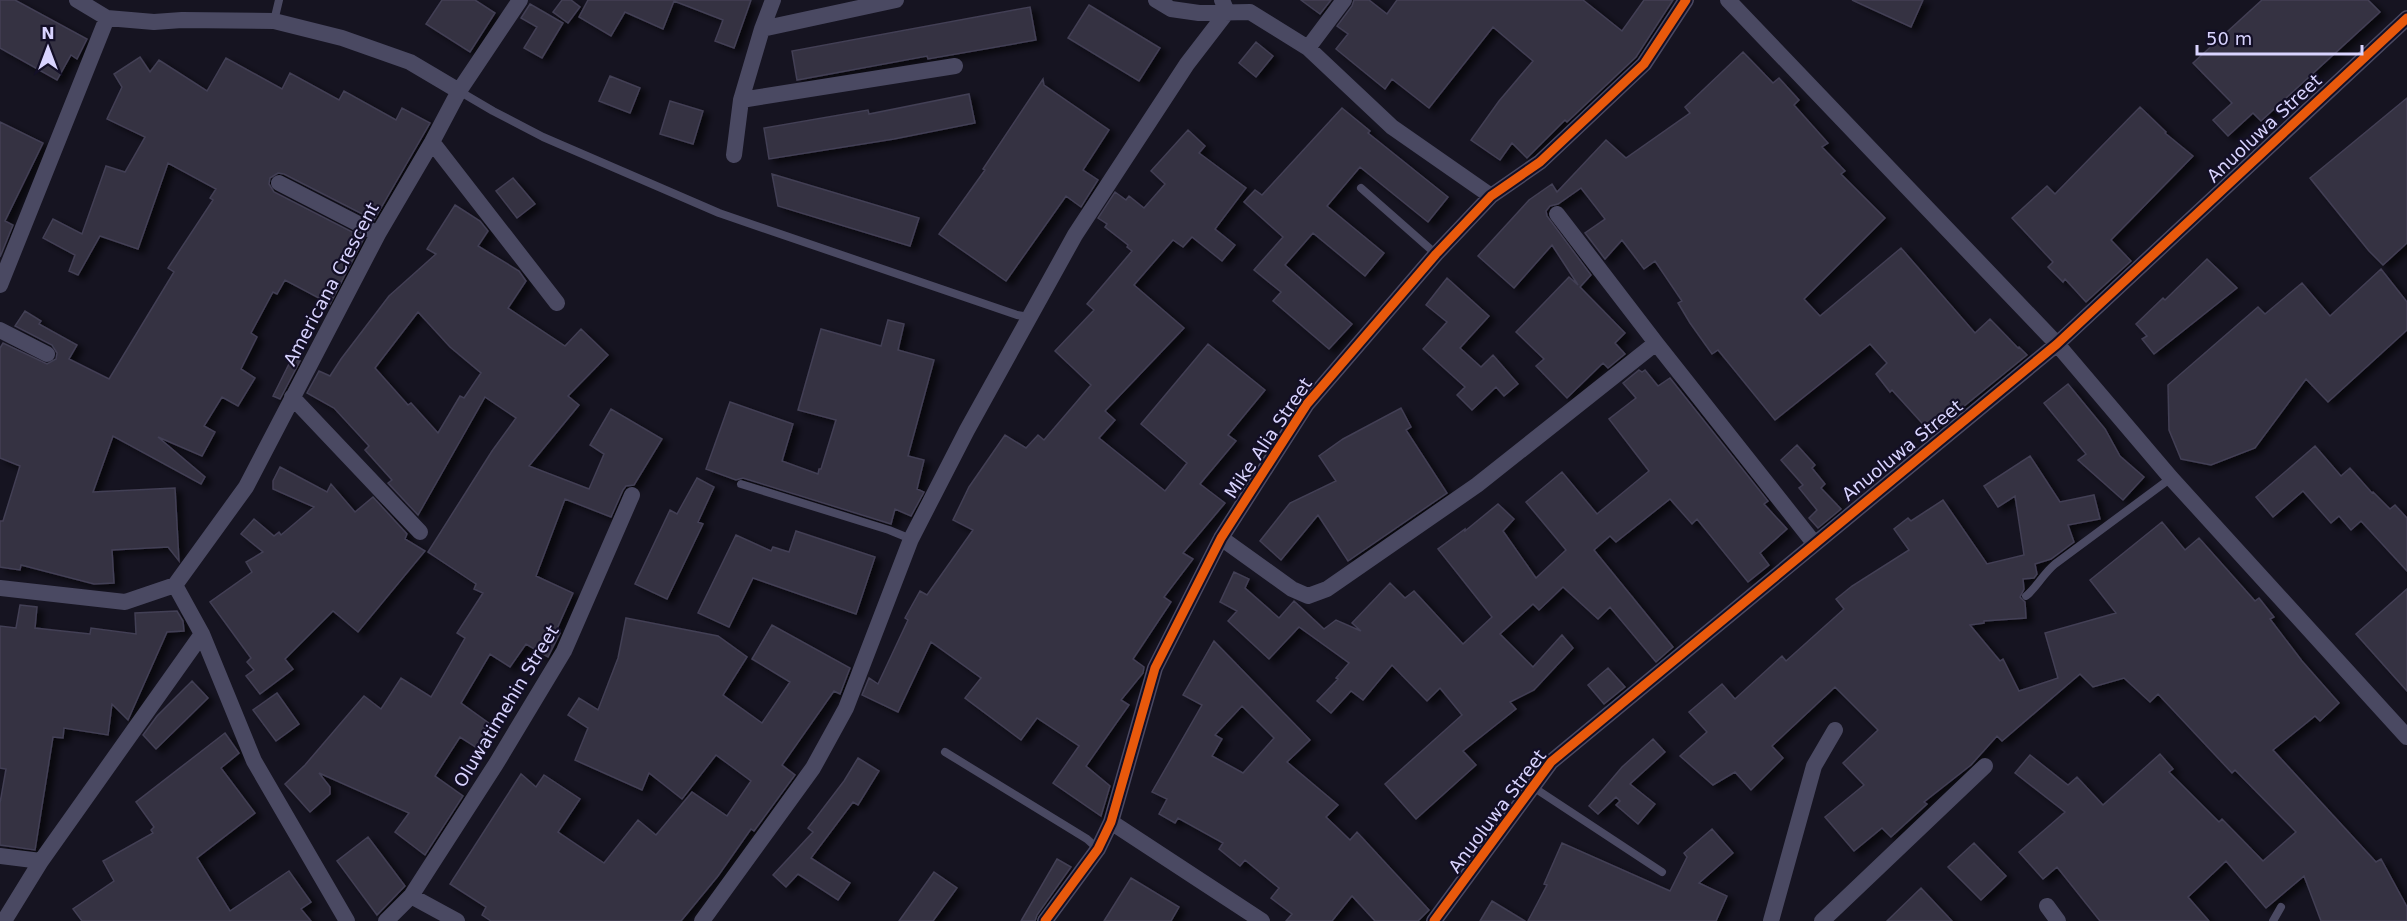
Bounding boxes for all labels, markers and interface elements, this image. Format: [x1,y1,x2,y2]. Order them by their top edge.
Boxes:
north arrow [18,18,78,78]
scale bar [2197,18,2362,56]
text: N [41,24,55,43]
text: 50 m [2206,28,2252,49]
street label: Anuoluwa Street [2202,70,2326,186]
street label: Americana Crescent [279,199,383,369]
street label: Mike Alia Street [1220,374,1316,502]
street label: Anuoluwa Street [1838,395,1966,505]
street label: Oluwatimehin Street [449,621,563,791]
street label: Anuoluwa Street [1444,745,1550,877]

